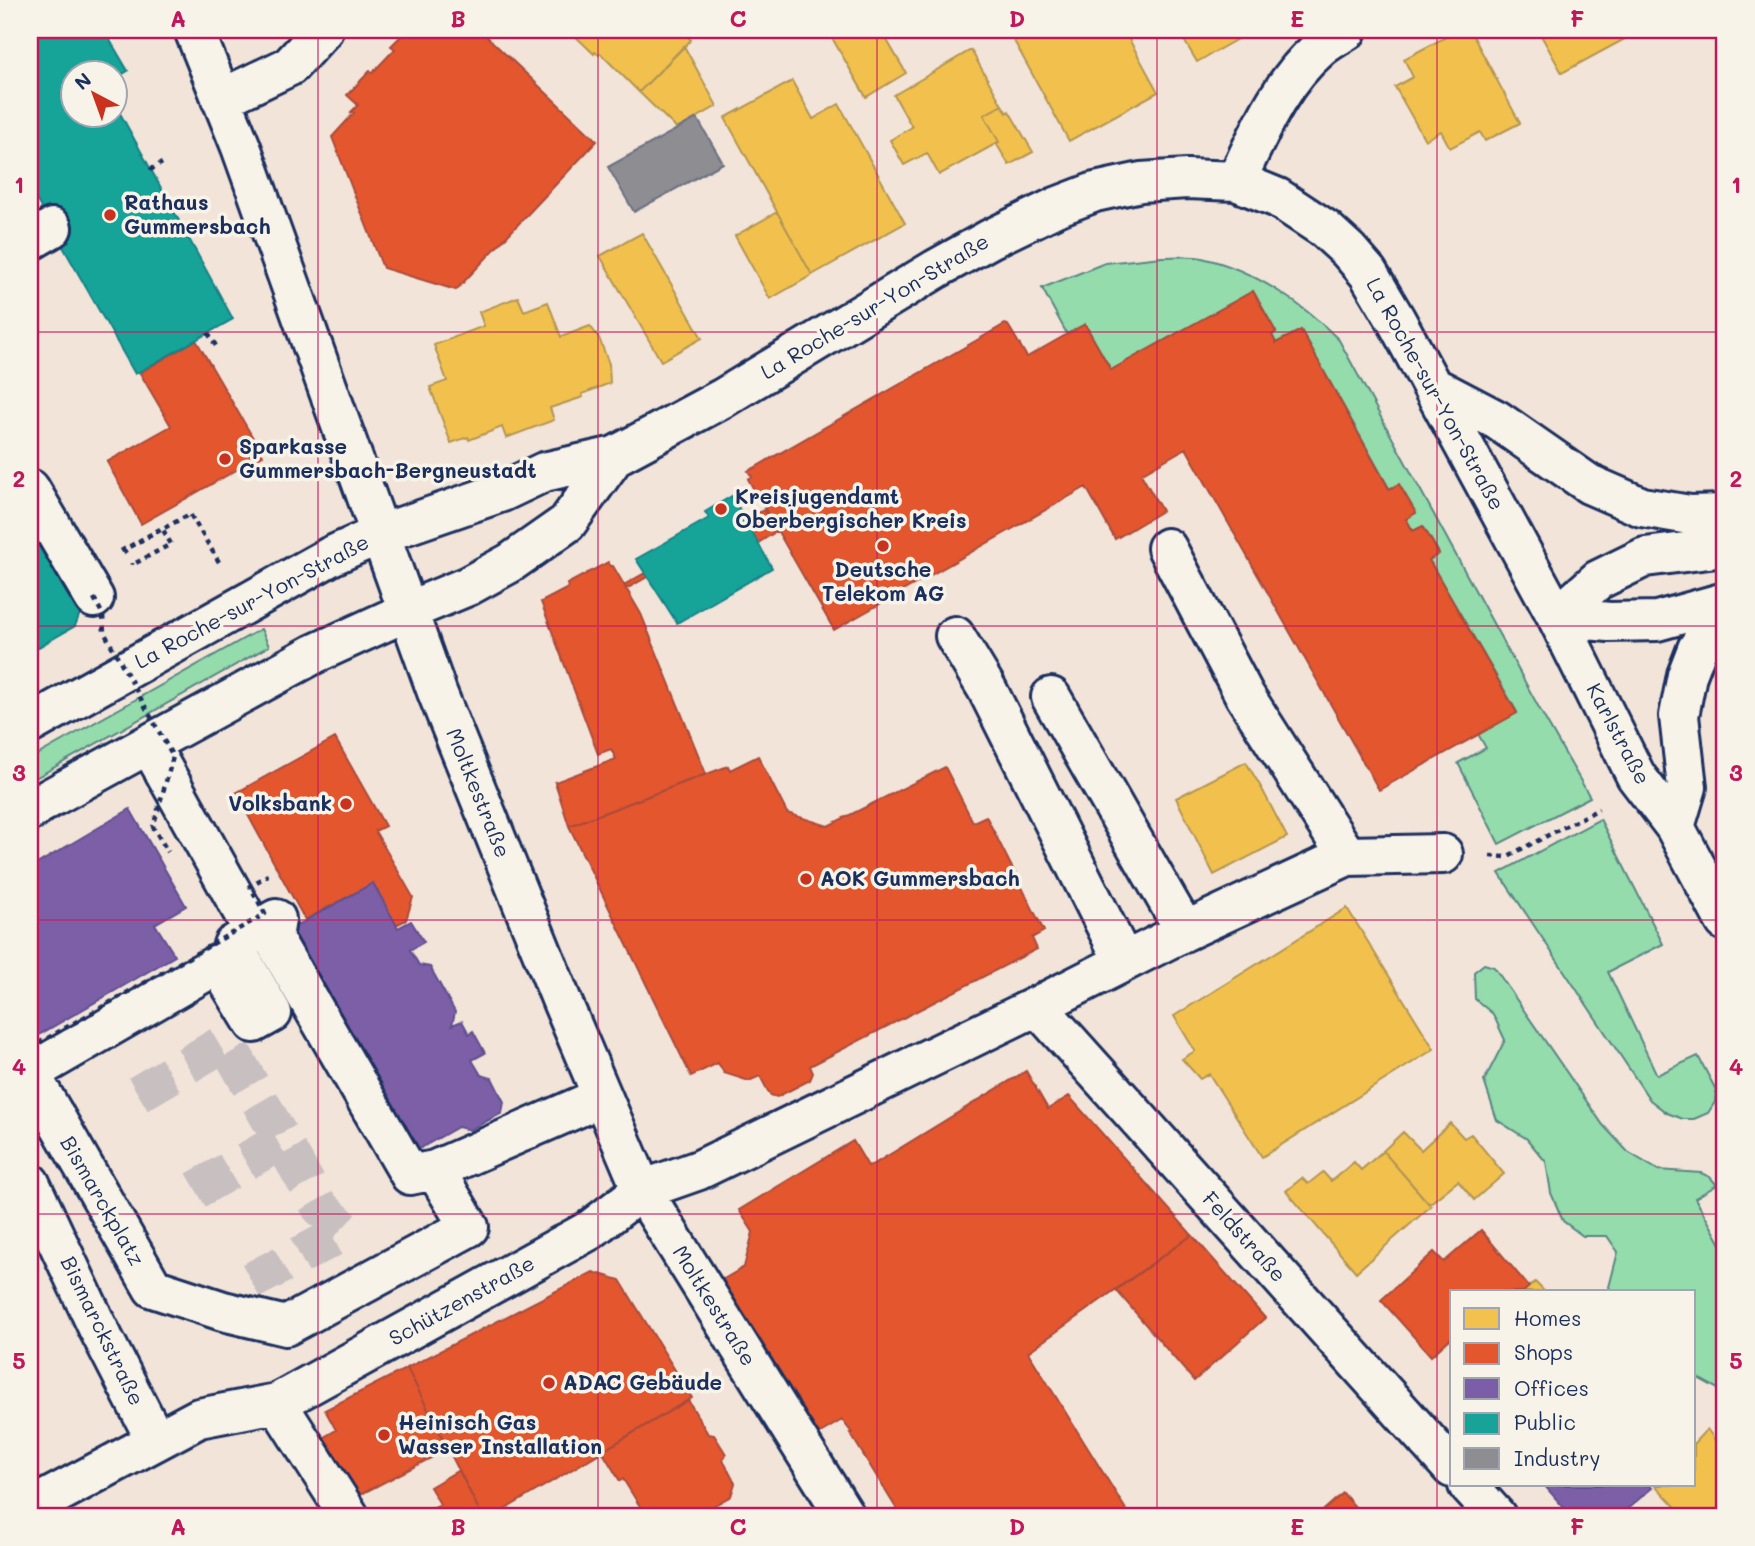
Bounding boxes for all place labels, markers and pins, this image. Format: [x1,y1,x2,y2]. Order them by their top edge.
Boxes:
place label: Rathaus Gummersbach [124,188,271,239]
marker: Rathaus Gummersbach [102,207,118,223]
place label: Sparkasse Gummersbach-Bergneustadt [239,432,537,483]
marker: Sparkasse Gummersbach-Bergneustadt [217,451,233,467]
place label: Kreisjugendamt Oberbergischer Kreis [735,482,967,533]
marker: Kreisjugendamt Oberbergischer Kreis [713,501,729,517]
marker: Deutsche Telekom AG [875,538,891,554]
place label: Deutsche Telekom AG [822,555,944,606]
place label: Volksbank [228,789,332,816]
marker: Volksbank [338,796,354,812]
place label: AOK Gummersbach [820,864,1020,891]
marker: AOK Gummersbach [798,871,814,887]
place label: ADAC Gebäude [563,1368,722,1395]
marker: ADAC Gebäude [541,1375,557,1391]
place label: Heinisch Gas Wasser Installation [398,1408,602,1459]
marker: Heinisch Gas Wasser Installation [376,1427,392,1443]

